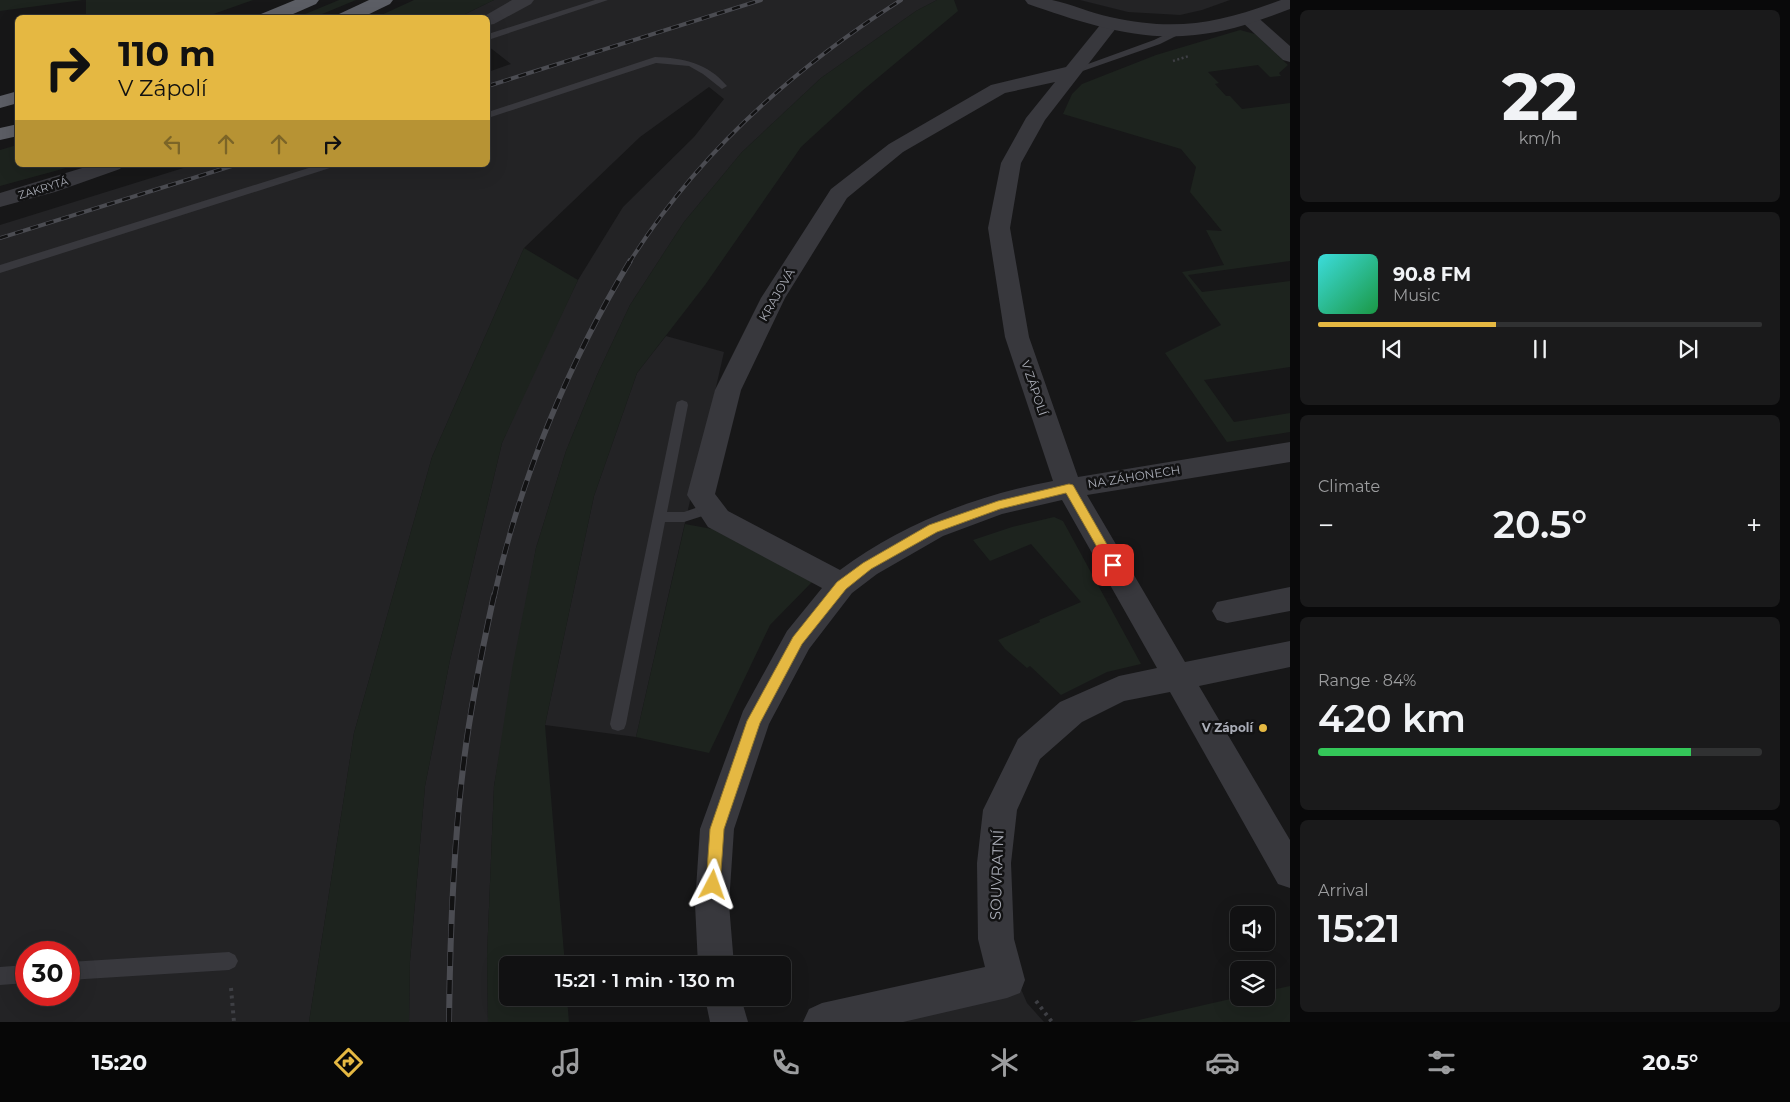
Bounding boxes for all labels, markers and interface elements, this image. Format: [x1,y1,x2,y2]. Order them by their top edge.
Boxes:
text: 110 m [118,32,216,75]
icon: right [35,35,100,100]
text: 22 [1502,57,1578,136]
text: V Zápolí [118,75,207,102]
text: km/h [1519,129,1561,148]
icon: left [159,130,187,158]
icon: ahead [212,130,240,158]
icon: ahead [265,130,293,158]
icon: right [318,130,346,158]
street label: ZAKRYTÁ [16,174,70,202]
text: 90.8 FM [1393,263,1471,286]
street label: KRAJOVÁ [755,265,798,324]
text: Music [1393,286,1440,305]
icon: previous [1378,335,1406,363]
icon: pause [1526,335,1554,363]
icon: next [1674,335,1702,363]
street label: V ZÁPOLÍ [1018,358,1051,418]
street label: NA ZÁHONECH [1086,462,1181,491]
text: Climate [1318,477,1380,496]
text: 20.5° [1493,501,1587,548]
text: − [1318,508,1334,542]
text: + [1746,508,1762,542]
pin [1092,544,1134,586]
icon: arrive [1099,551,1127,579]
text: Range · 84% [1318,671,1416,690]
text: 420 km [1318,695,1466,742]
place label: V Zápolí [1201,720,1254,735]
marker: V Zápolí [1257,722,1269,734]
street label: SOUVRATNÍ [985,829,1008,920]
position arrow [686,858,738,910]
text: Arrival [1318,881,1368,900]
text: 15:21 [1318,905,1401,952]
map controls [1230,906,1275,1006]
button: sound [1230,906,1275,951]
speed limit sign: 30 [15,941,80,1006]
button: layers [1230,961,1275,1006]
text: 15:21 · 1 min · 130 m [555,969,735,992]
icon: directions [331,1045,366,1080]
icon: music [549,1045,584,1080]
icon: phone [768,1045,803,1080]
icon: climate [987,1045,1022,1080]
icon: car [1205,1045,1240,1080]
icon: filters [1424,1045,1459,1080]
text: 15:20 [92,1049,147,1076]
text: 20.5° [1643,1049,1698,1076]

